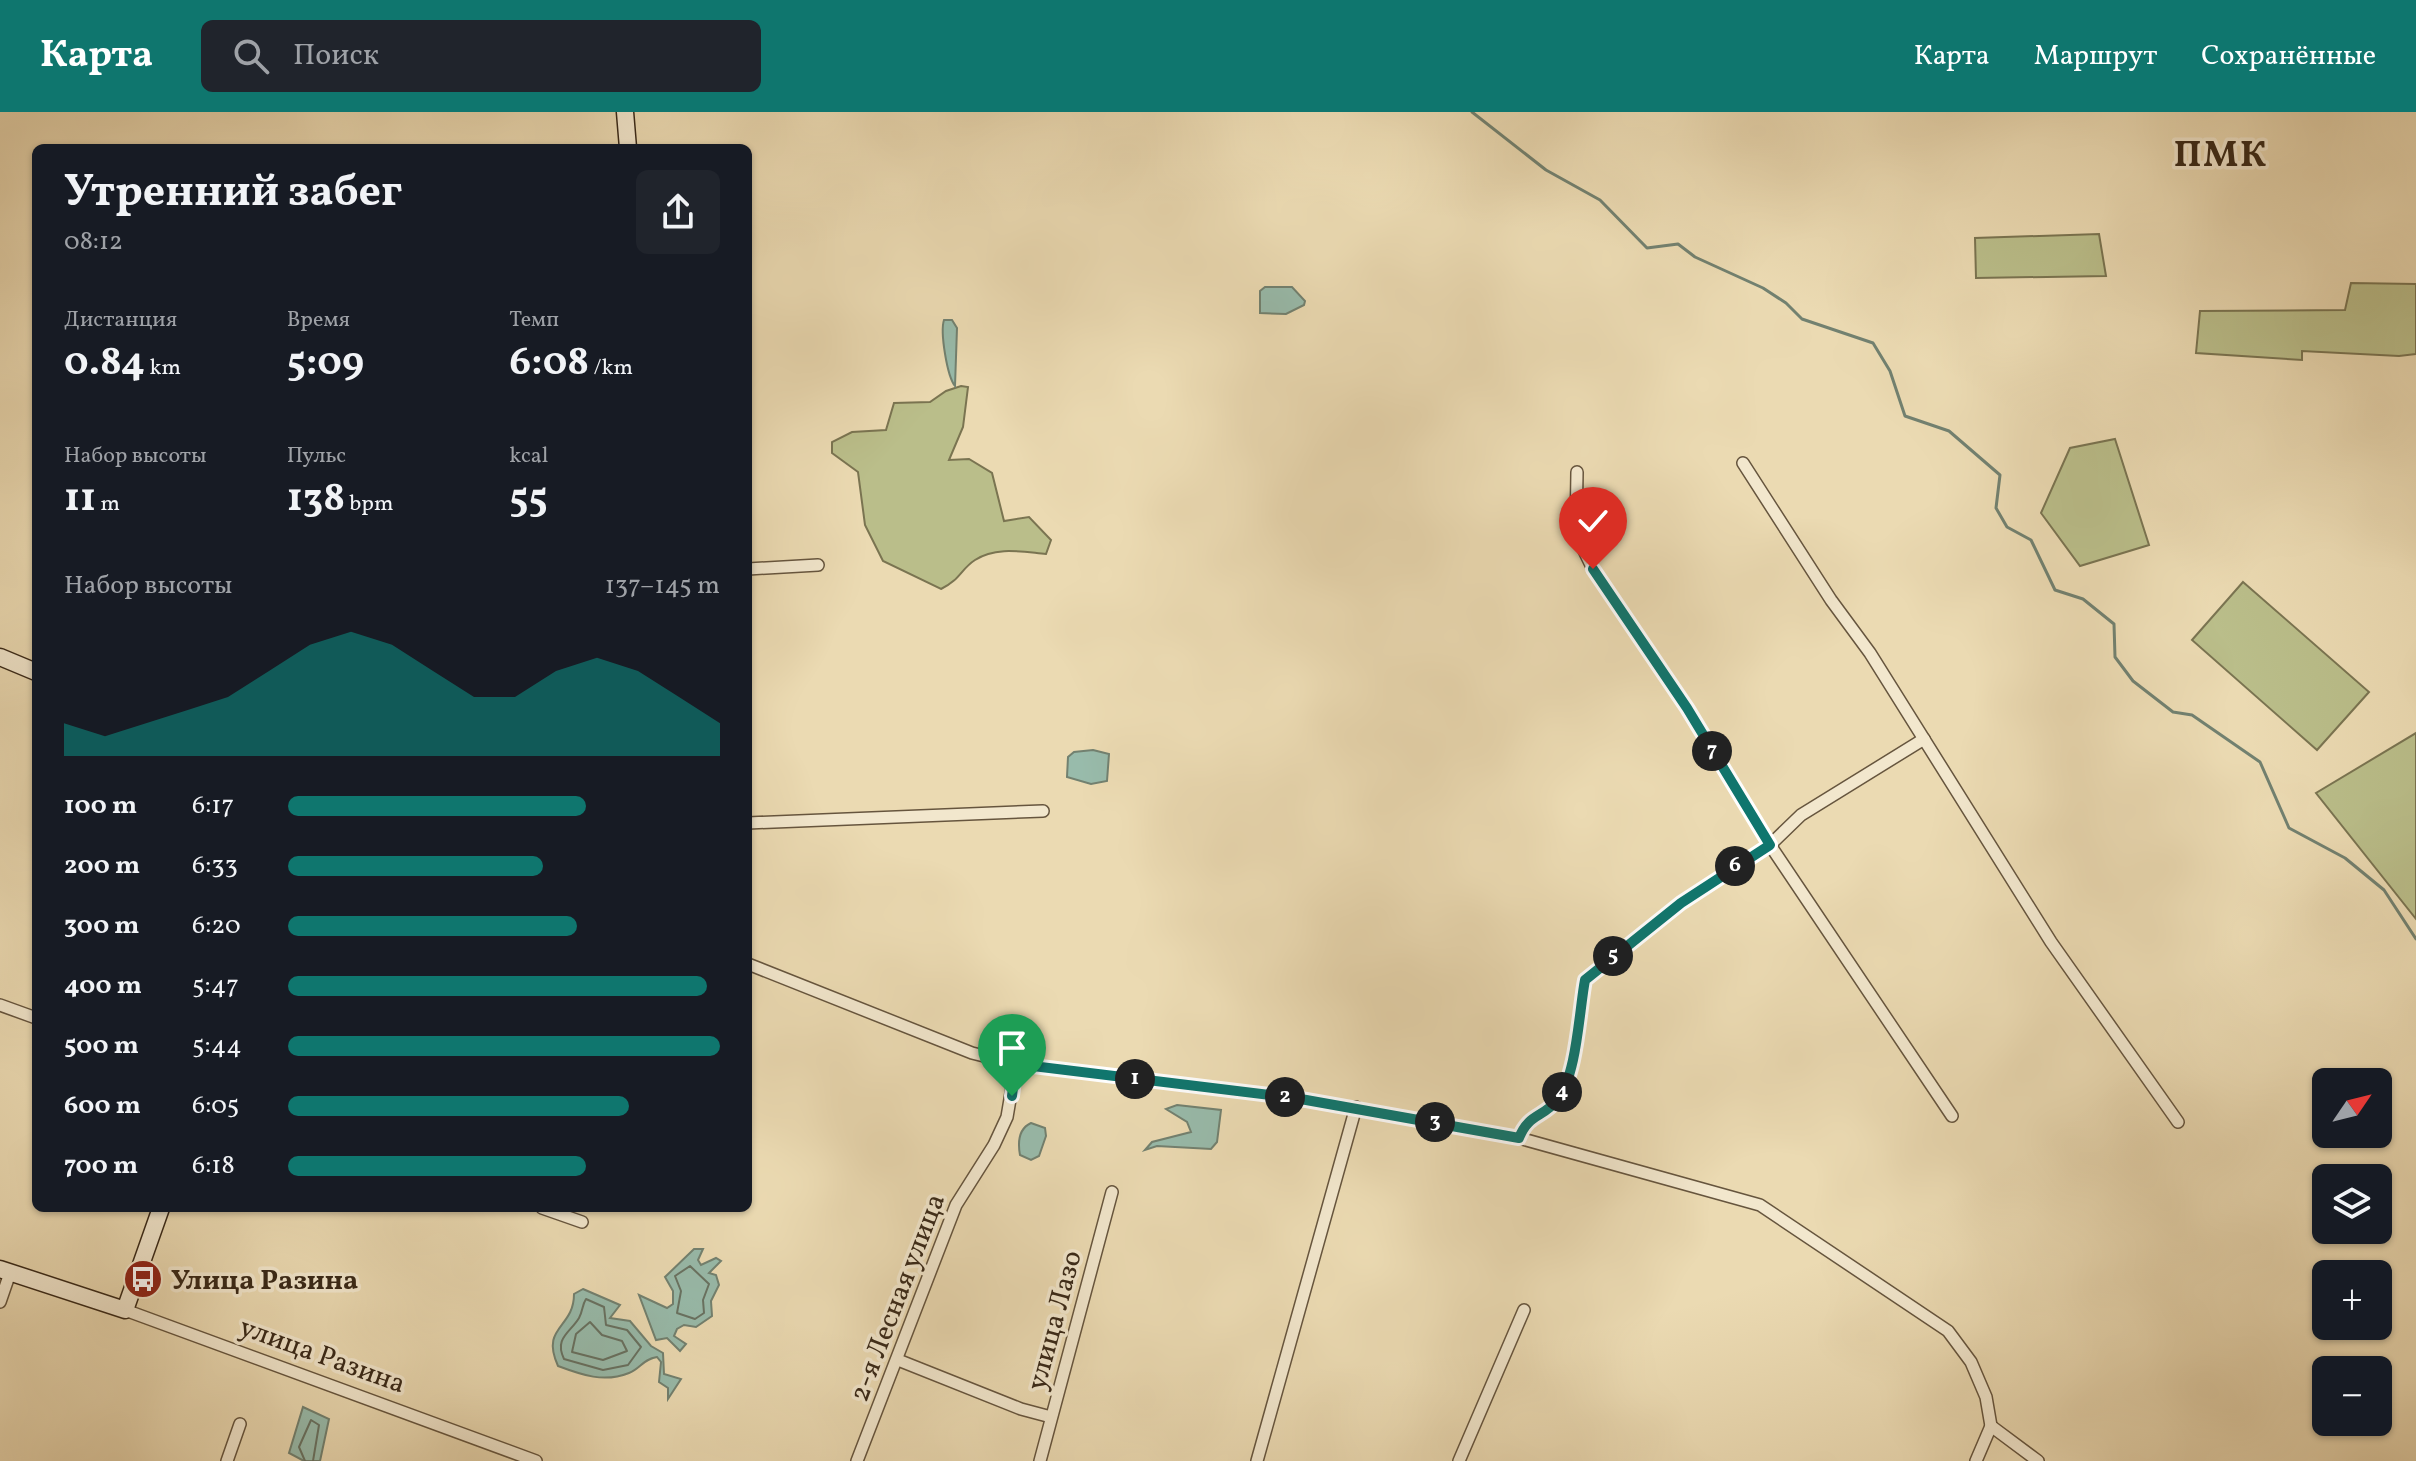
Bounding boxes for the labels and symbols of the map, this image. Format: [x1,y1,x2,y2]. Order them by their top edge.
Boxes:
district label: ПМК [2174,132,2268,182]
pin [1559,487,1627,569]
pin: 7 [1692,731,1732,771]
pin: 6 [1715,846,1755,886]
pin: 5 [1593,936,1633,976]
pin [978,1014,1046,1096]
pin: 1 [1115,1059,1155,1099]
north arrow [2312,1068,2392,1148]
pin: 4 [1542,1072,1582,1112]
pin: 2 [1265,1077,1305,1117]
pin: 3 [1415,1102,1455,1142]
street label: 2-я Лесная улица [841,1188,956,1408]
street label: улица Лазо [1018,1246,1093,1395]
bus stop icon: Улица Разина [122,1258,164,1300]
place label: Улица Разина [171,1262,358,1301]
street label: улица Разина [234,1308,411,1404]

